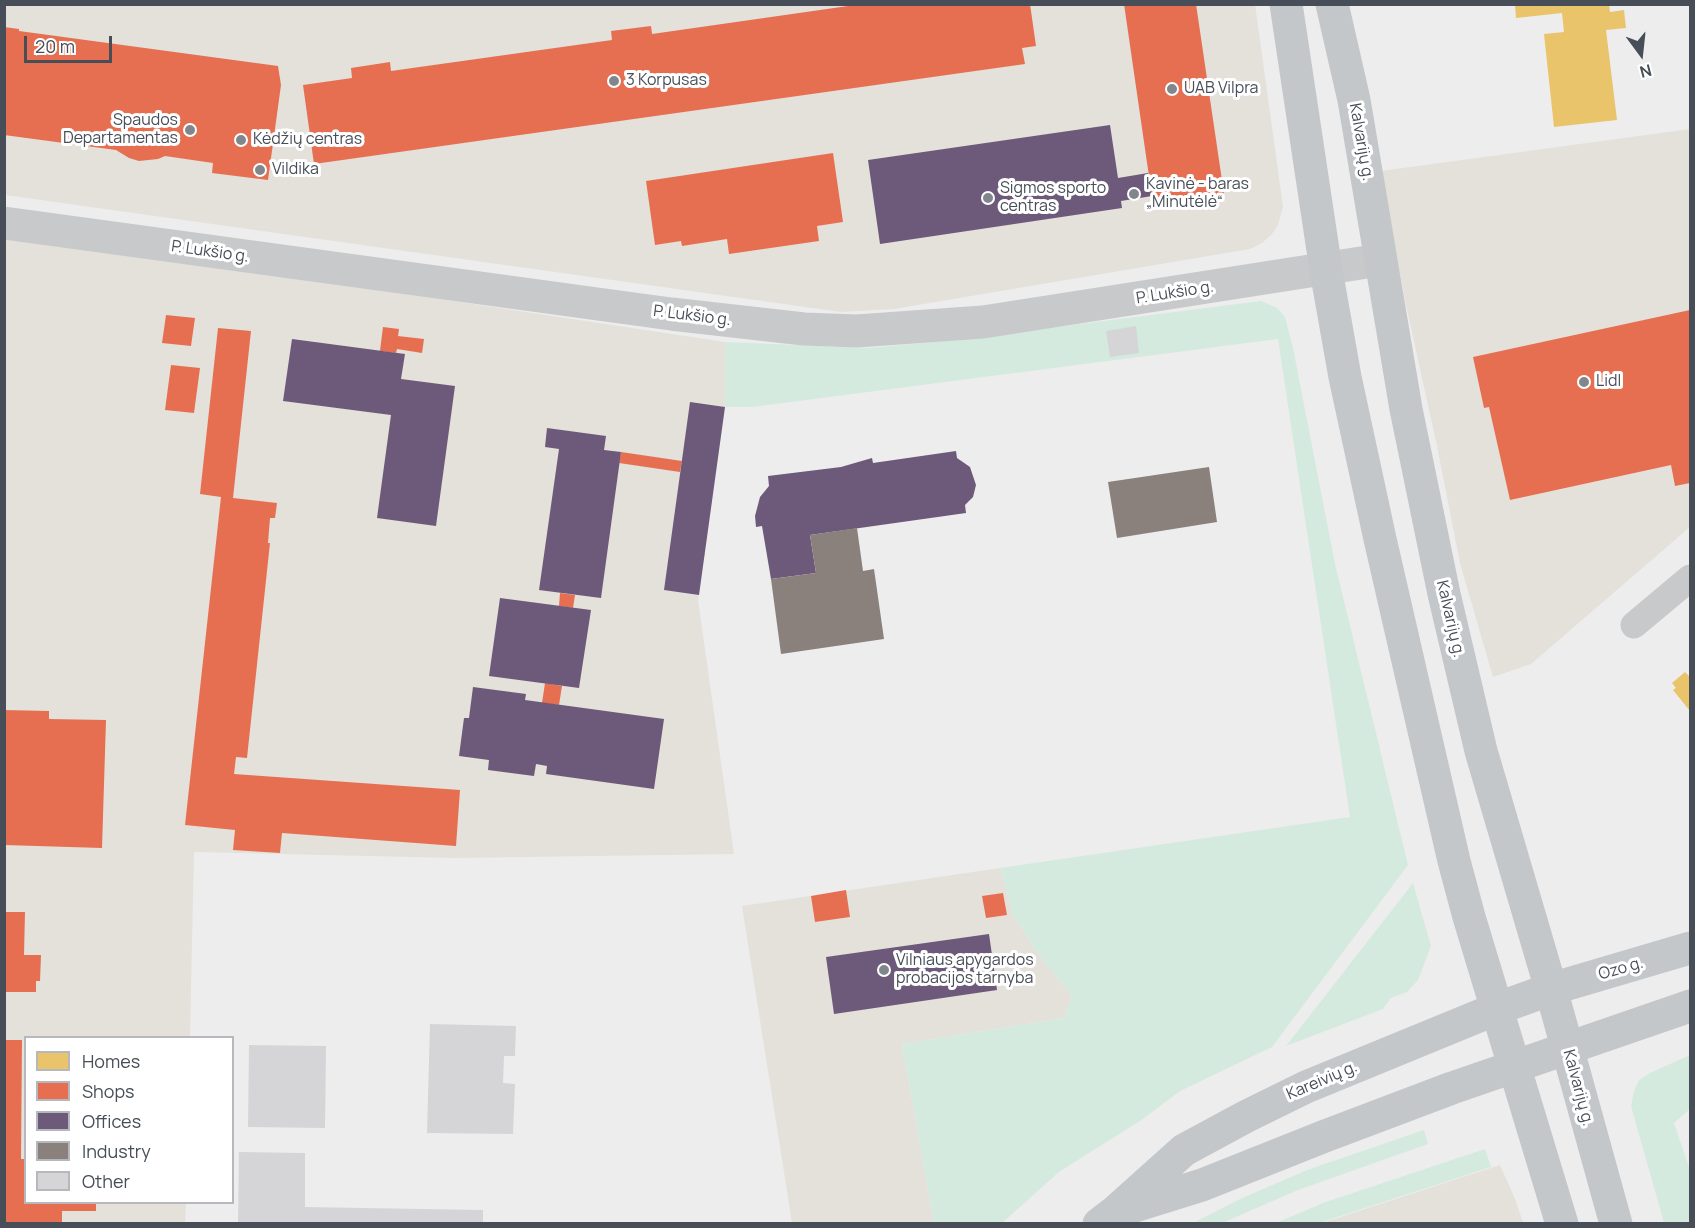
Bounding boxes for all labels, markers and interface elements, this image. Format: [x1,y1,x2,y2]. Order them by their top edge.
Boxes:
scale bar [27,24,116,62]
north arrow [1611,24,1671,84]
text: 20 m [35,34,75,58]
text: N [1637,59,1654,84]
place label: 3 Korpusas [626,71,707,91]
marker: 3 Korpusas [607,74,621,88]
place label: UAB Vilpra [1184,79,1259,99]
marker: UAB Vilpra [1165,82,1179,96]
street label: Kalvarijų g. [1345,102,1377,182]
place label: Spaudos Departamentas [63,111,178,149]
marker: Spaudos Departamentas [183,123,197,137]
place label: Kėdžių centras [253,130,362,150]
marker: Kėdžių centras [234,133,248,147]
place label: Vildika [272,160,319,180]
marker: Vildika [253,163,267,177]
place label: Kavinė - baras „Minutėlė“ [1146,175,1249,213]
place label: Sigmos sporto centras [1000,179,1106,217]
marker: Kavinė - baras „Minutėlė“ [1127,187,1141,201]
marker: Sigmos sporto centras [981,191,995,205]
street label: P. Lukšio g. [170,237,250,267]
street label: P. Lukšio g. [1135,277,1215,309]
street label: P. Lukšio g. [652,302,732,330]
place label: Lidl [1596,372,1621,392]
marker: Lidl [1577,375,1591,389]
street label: Kalvarijų g. [1432,579,1468,659]
place label: Vilniaus apygardos probacijos tarnyba [896,951,1034,989]
street label: Ozo g. [1596,953,1646,985]
marker: Vilniaus apygardos probacijos tarnyba [877,963,891,977]
legend [24,1036,234,1204]
street label: Kalvarijų g. [1559,1048,1597,1128]
text: Homes [82,1049,140,1073]
street label: Kareivių g. [1284,1057,1360,1105]
text: Shops [82,1079,134,1103]
text: Offices [82,1109,141,1133]
text: Industry [82,1139,151,1163]
text: Other [82,1169,130,1193]

